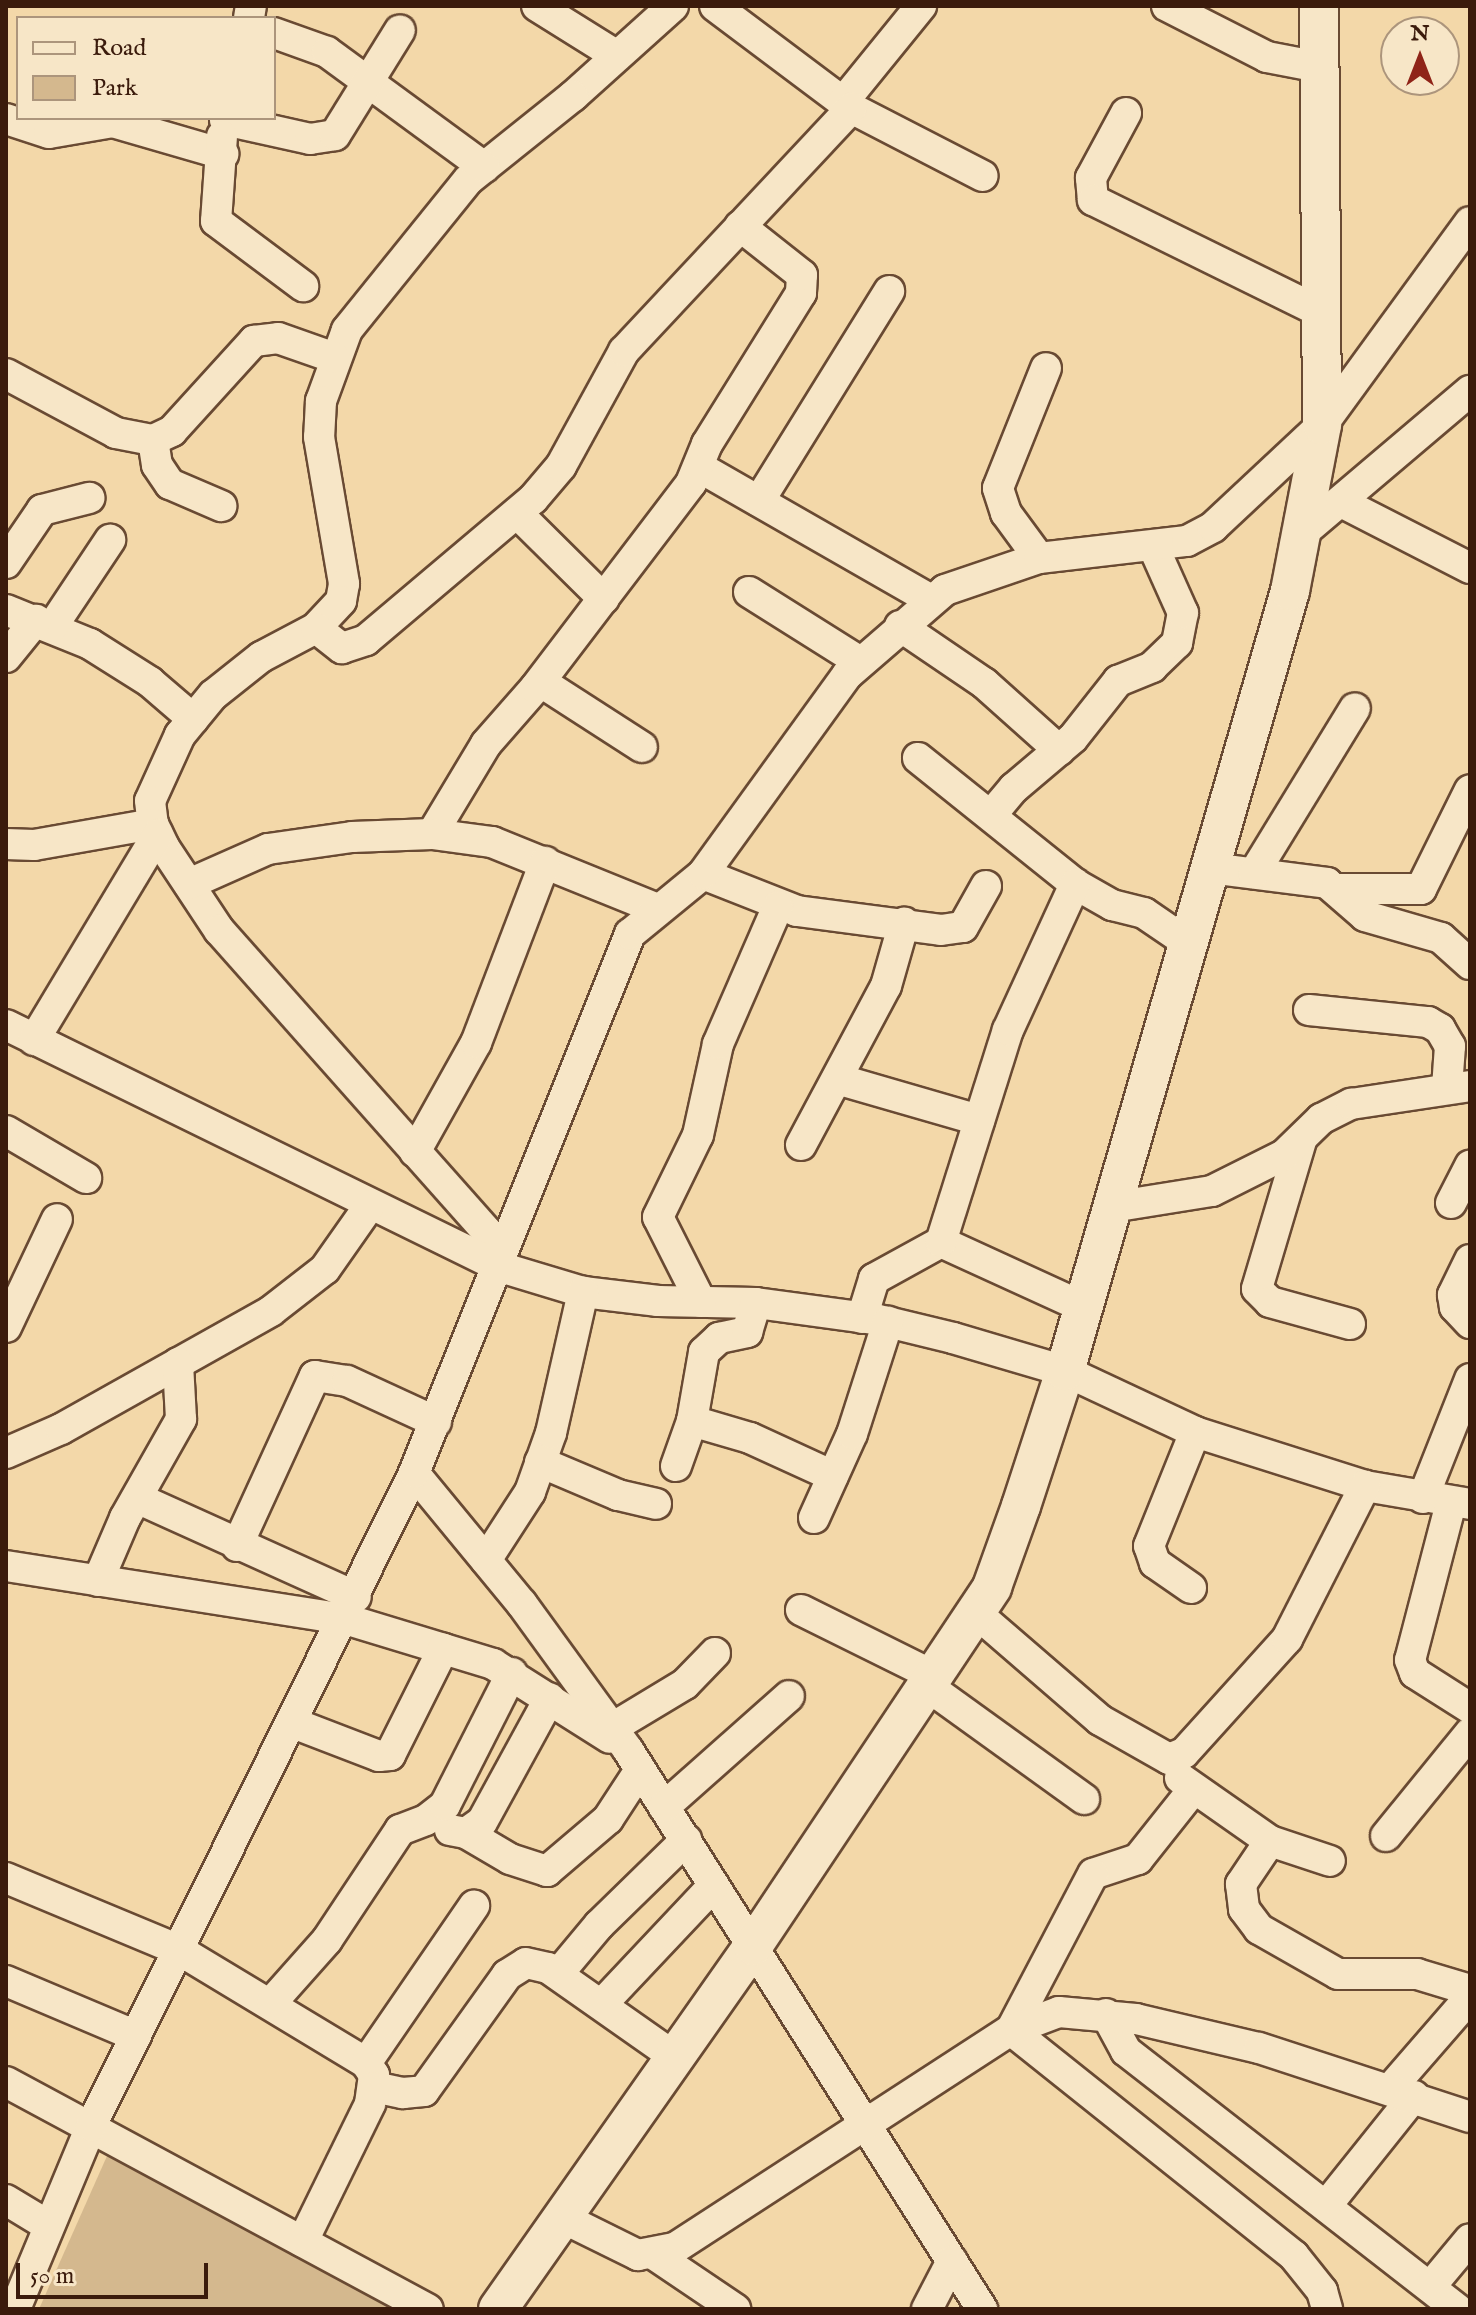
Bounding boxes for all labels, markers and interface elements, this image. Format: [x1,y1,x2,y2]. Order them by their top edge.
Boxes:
legend [16,16,276,120]
north arrow [1380,16,1460,96]
text: N [1410,20,1430,48]
text: Road [92,33,146,64]
text: Park [92,73,138,104]
scale bar [20,2247,212,2297]
text: 50 m [30,2261,74,2292]

